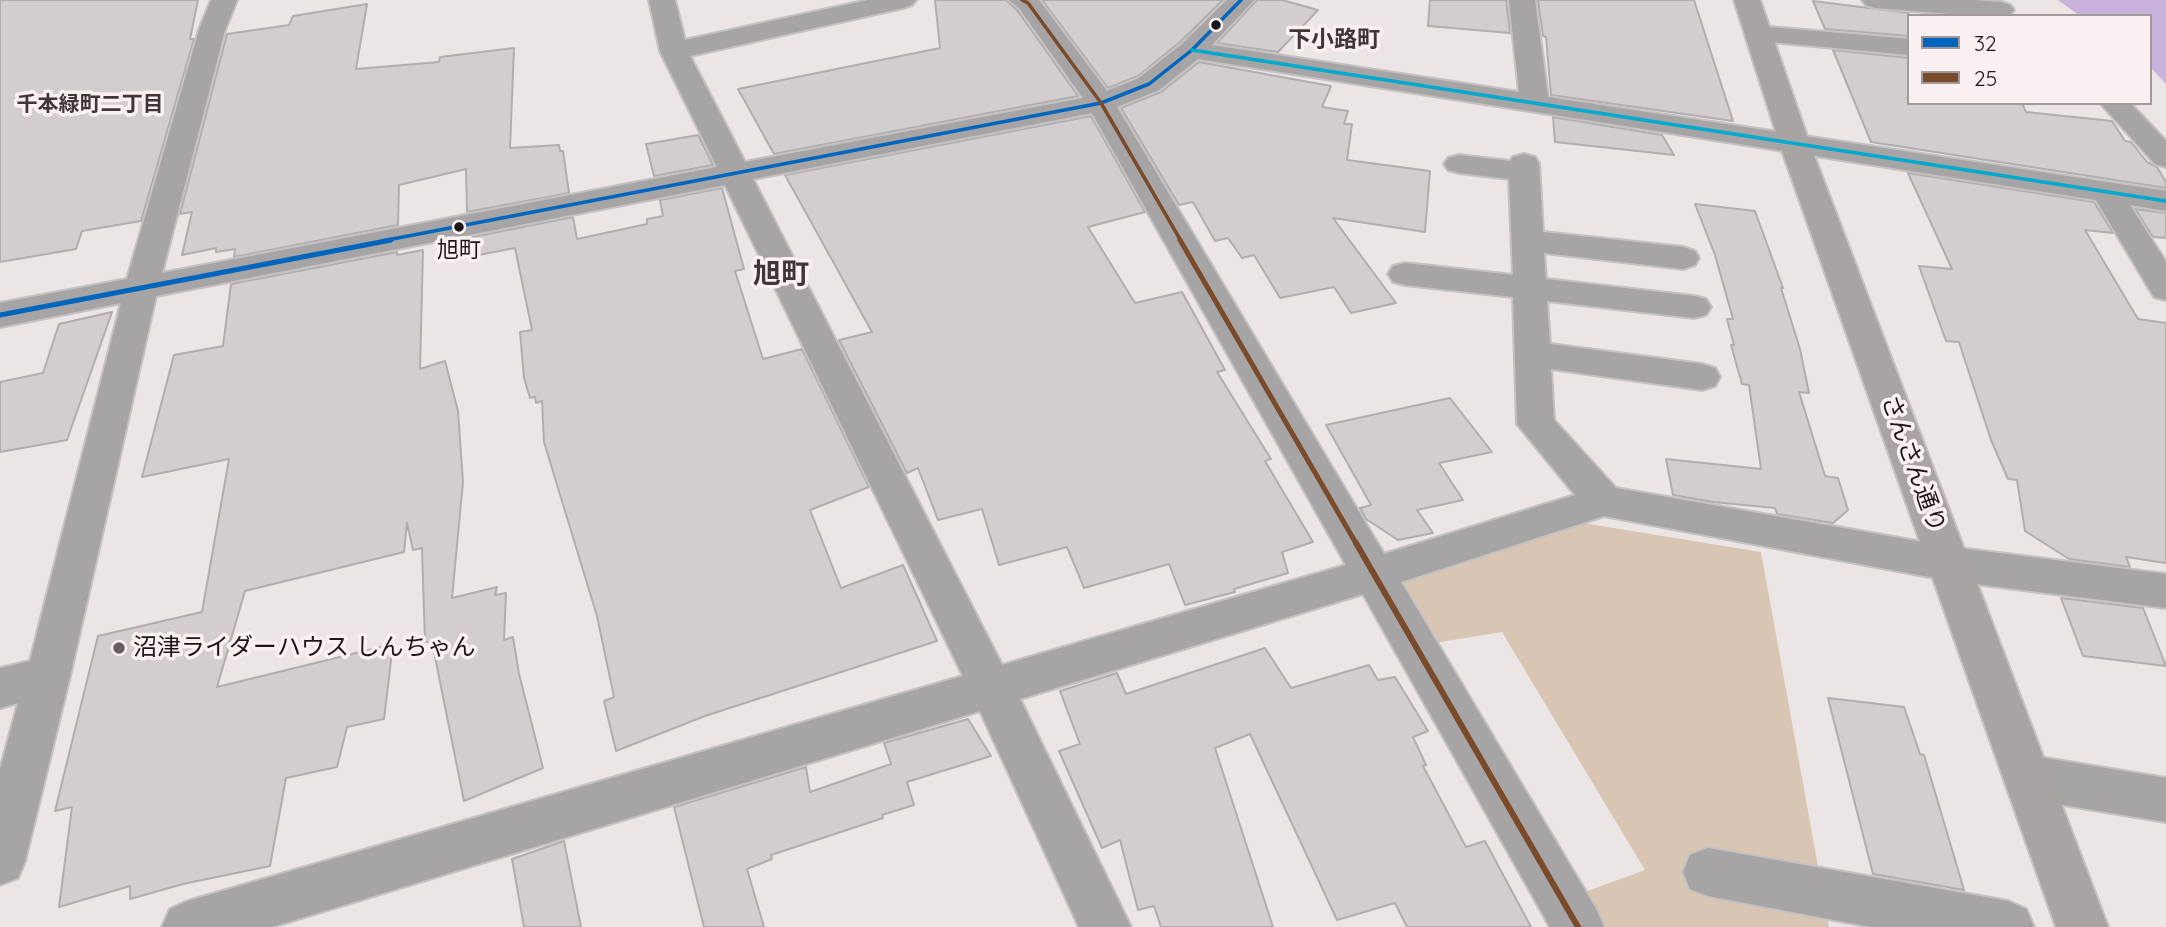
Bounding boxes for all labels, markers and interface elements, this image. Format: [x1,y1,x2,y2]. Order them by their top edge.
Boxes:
legend [1907,14,2152,105]
unlabelled marker [1209,18,1223,32]
district label: 下小路町 [1288,26,1380,54]
text: 32 [1974,30,1997,56]
text: 25 [1974,65,1997,91]
district label: 千本緑町二丁目 [17,92,163,118]
marker: 旭町 [452,220,466,234]
place label: 旭町 [437,237,481,263]
district label: 旭町 [753,258,809,292]
street label: さんさん通り [1875,391,1951,537]
place label: 沼津ライダーハウス しんちゃん [133,634,476,662]
marker: 沼津ライダーハウス しんちゃん [111,640,127,656]

